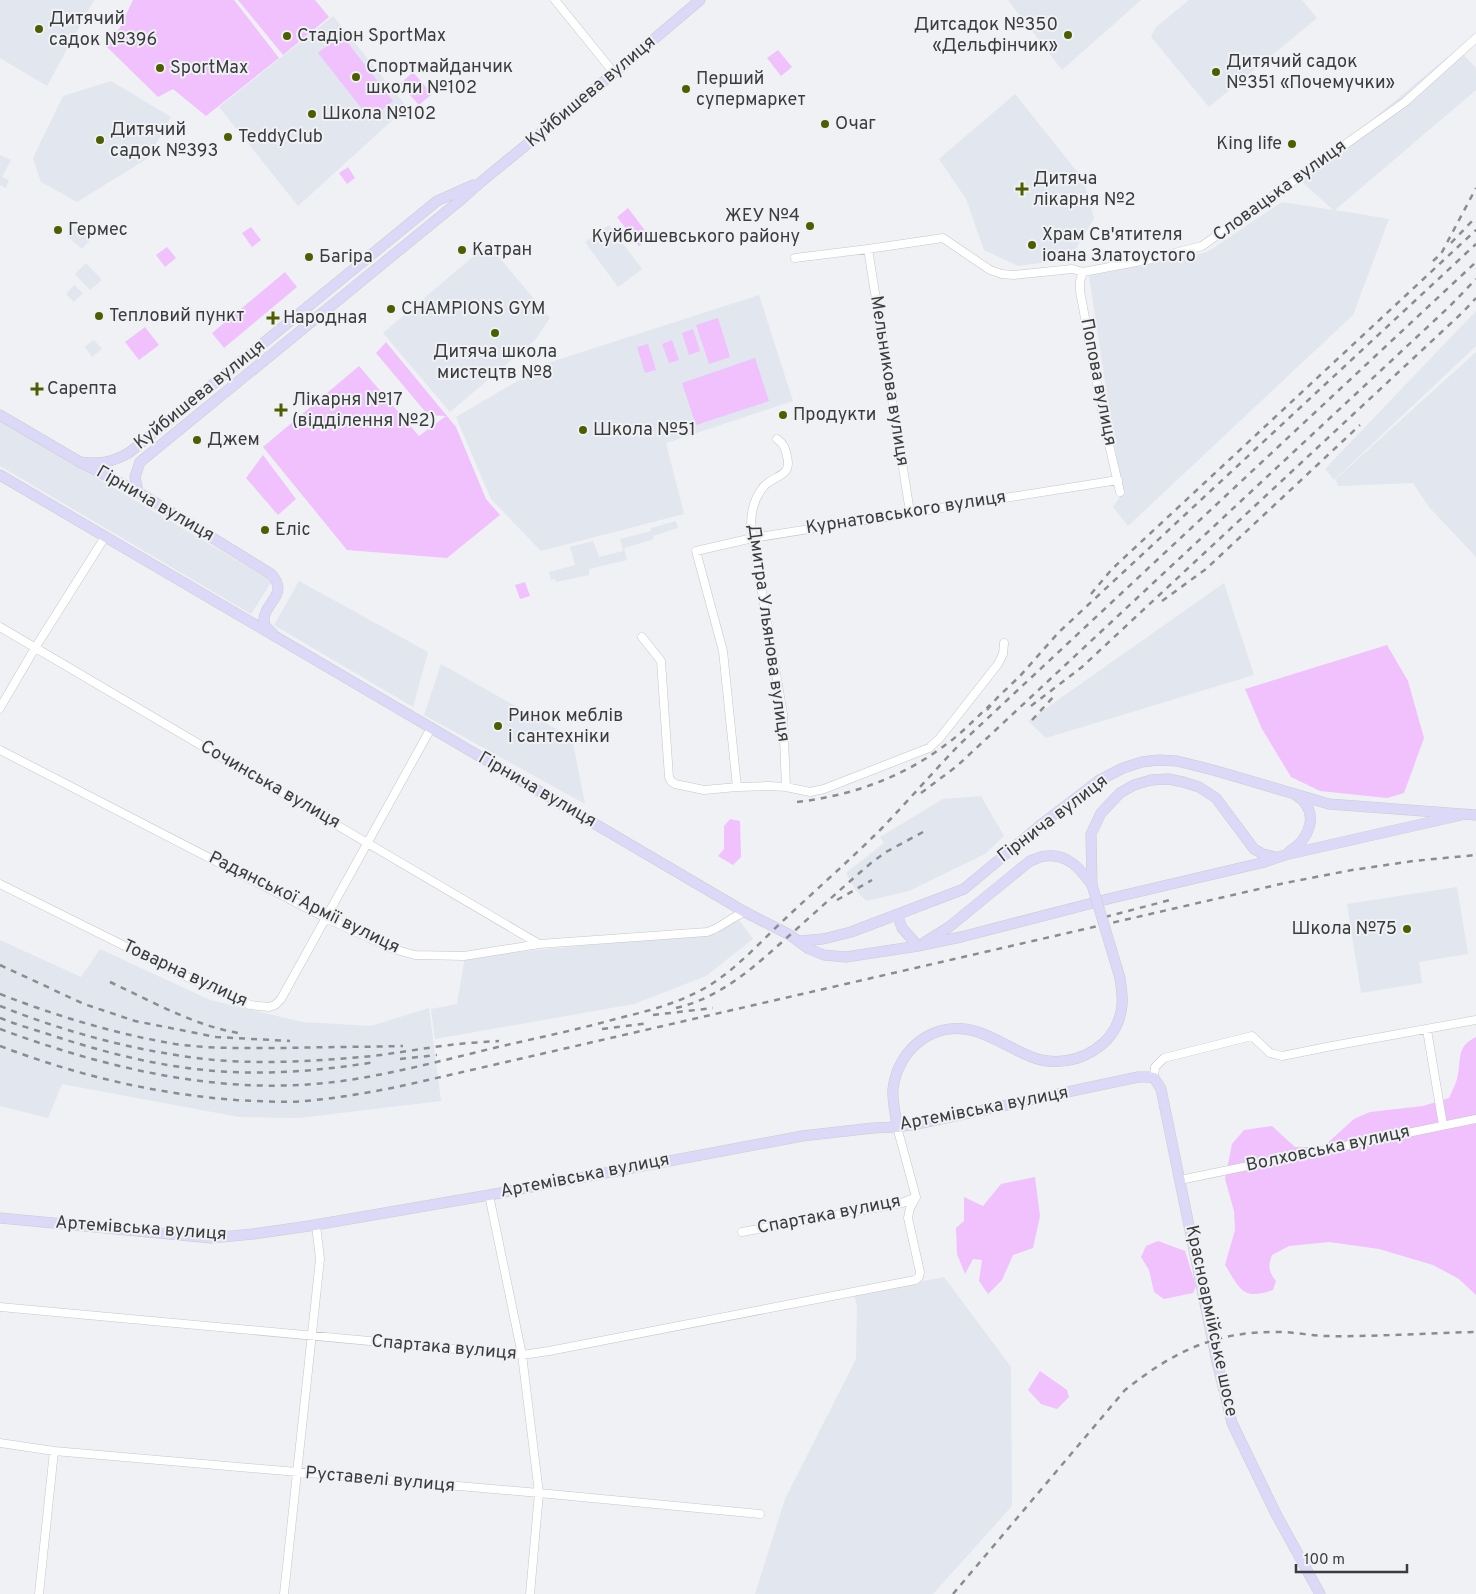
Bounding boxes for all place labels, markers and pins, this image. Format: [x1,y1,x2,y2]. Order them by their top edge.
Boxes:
place label: Дитячий садок №396 [49,8,157,52]
place label: Дитсадок №350 «Дельфінчик» [914,14,1058,58]
marker: Дитячий садок №396 [33,23,45,35]
place label: Стадіон SportMax [297,25,446,48]
marker: Дитсадок №350 «Дельфінчик» [1062,29,1074,41]
marker: Стадіон SportMax [281,30,293,42]
place label: Дитячий садок №351 «Почемучки» [1226,51,1395,95]
place label: Спортмайданчик школи №102 [366,56,513,100]
place label: SportMax [170,57,248,80]
marker: SportMax [154,62,166,74]
marker: Дитячий садок №351 «Почемучки» [1210,66,1222,78]
place label: Перший супермаркет [696,68,806,112]
marker: Спортмайданчик школи №102 [350,71,362,83]
marker: Перший супермаркет [680,83,692,95]
place label: Школа №102 [322,103,436,126]
marker: Школа №102 [306,108,318,120]
place label: Очаг [835,113,876,136]
marker: Очаг [819,118,831,130]
place label: Дитячий садок №393 [110,119,218,163]
place label: TeddyClub [238,126,323,149]
marker: TeddyClub [222,131,234,143]
place label: King life [1216,133,1282,156]
marker: Дитячий садок №393 [94,134,106,146]
marker: King life [1286,138,1298,150]
place label: Дитяча лікарня №2 [1033,168,1136,212]
marker: Дитяча лікарня №2 [1015,182,1029,196]
place label: ЖЕУ №4 Куйбишевського району [592,205,800,249]
place label: Гермес [68,219,128,242]
marker: ЖЕУ №4 Куйбишевського району [804,220,816,232]
marker: Гермес [52,224,64,236]
place label: Храм Св'ятителя іоана Златоустого [1042,224,1196,268]
place label: Катран [472,239,532,262]
marker: Храм Св'ятителя іоана Златоустого [1026,239,1038,251]
marker: Катран [456,244,468,256]
place label: Багіра [319,246,373,269]
marker: Багіра [303,251,315,263]
place label: CHAMPIONS GYM [401,298,546,321]
marker: CHAMPIONS GYM [385,303,397,315]
place label: Тепловий пункт [109,305,244,328]
place label: Народная [283,307,367,330]
marker: Тепловий пункт [93,310,105,322]
marker: Народная [267,312,279,324]
marker: Дитяча школа мистецтв №8 [489,327,501,339]
place label: Дитяча школа мистецтв №8 [433,341,557,385]
place label: Сарепта [47,378,117,401]
marker: Сарепта [31,383,43,395]
place label: Лікарня №17 (відділення №2) [292,389,436,433]
marker: Лікарня №17 (відділення №2) [274,403,288,417]
place label: Продукти [793,404,876,427]
marker: Продукти [777,409,789,421]
place label: Школа №51 [593,419,696,442]
marker: Школа №51 [577,424,589,436]
place label: Джем [207,429,260,452]
marker: Джем [191,434,203,446]
place label: Еліс [275,519,310,542]
marker: Еліс [259,524,271,536]
place label: Ринок меблів і сантехніки [508,705,623,749]
marker: Ринок меблів і сантехніки [492,720,504,732]
place label: Школа №75 [1292,918,1397,941]
marker: Школа №75 [1401,923,1413,935]

